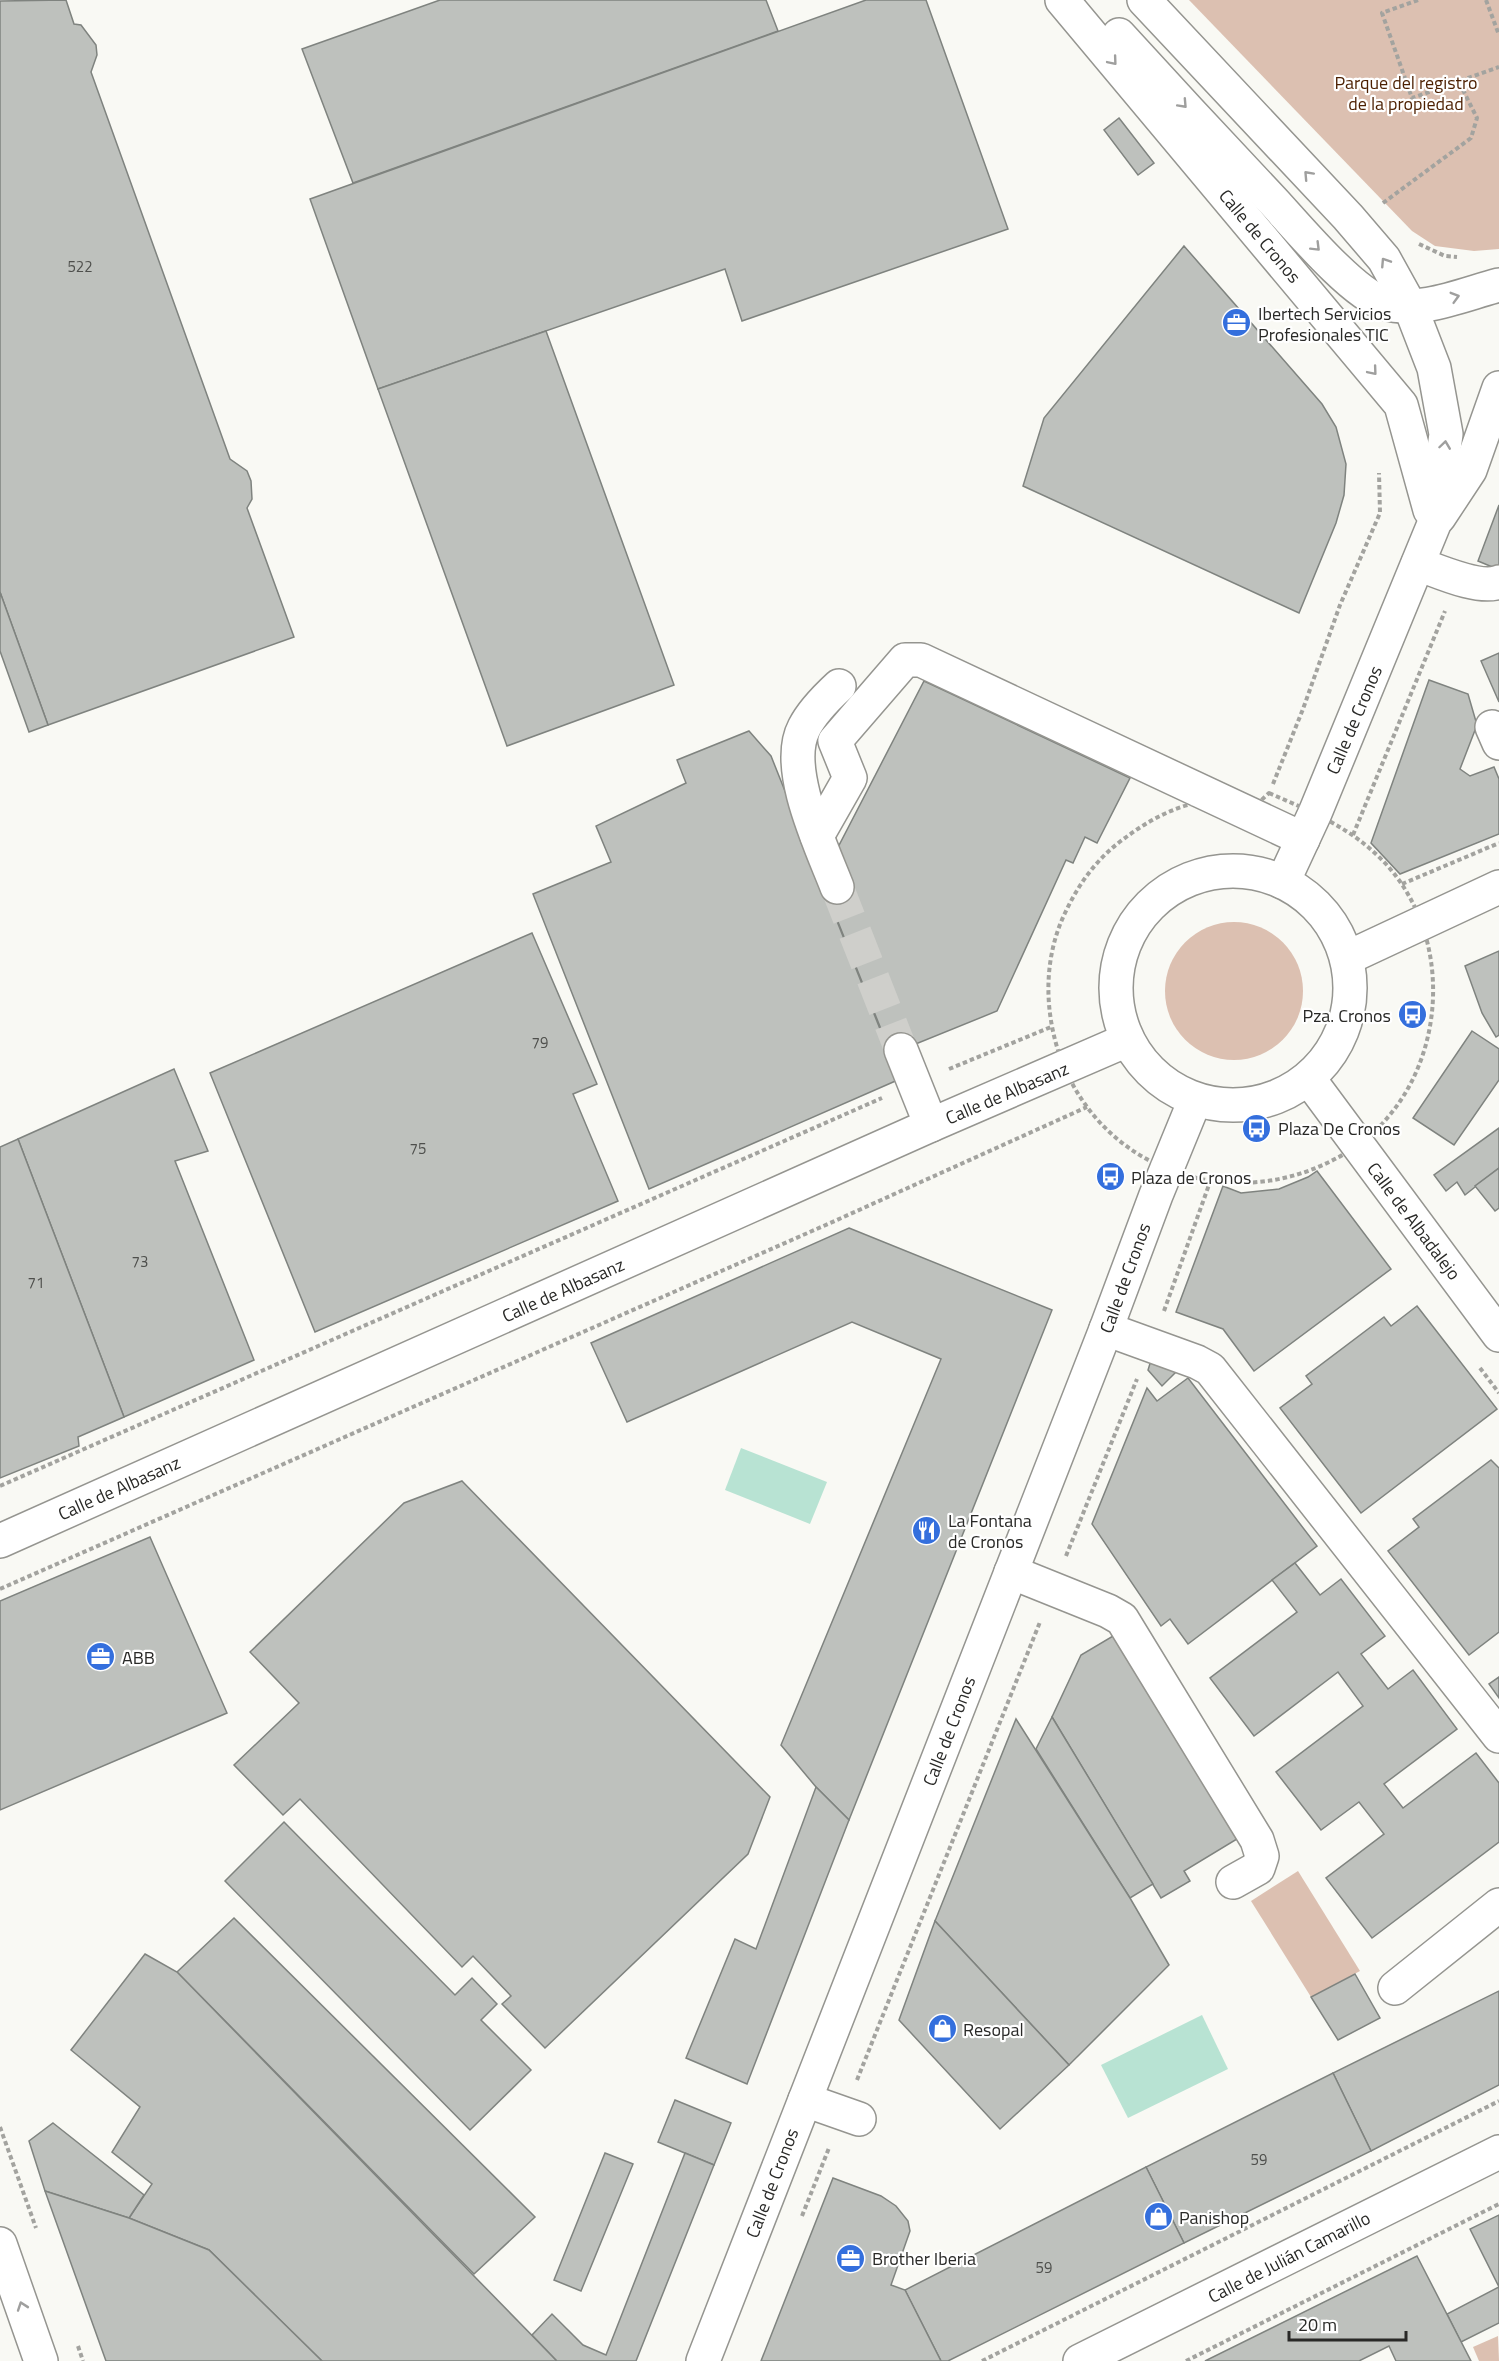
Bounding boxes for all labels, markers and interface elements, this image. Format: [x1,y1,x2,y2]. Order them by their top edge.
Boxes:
one-way arrow [1105,54,1116,65]
park label: Parque del registro de la propiedad [1335,69,1477,117]
one-way arrow [1176,98,1187,108]
one-way arrow [1304,171,1315,182]
street label: Calle de Cronos [1213,183,1307,289]
one-way arrow [1308,239,1319,250]
house number: 522 [67,255,93,278]
one-way arrow [1381,258,1392,269]
one-way arrow [1449,292,1460,304]
place label: Ibertech Servicios Profesionales TIC [1258,300,1391,348]
office icon: Ibertech Servicios Profesionales TIC [1221,307,1253,339]
one-way arrow [1366,364,1377,375]
one-way arrow [1438,441,1450,450]
street label: Calle de Cronos [1319,662,1389,778]
bus stop icon: Pza. Cronos [1396,999,1428,1031]
place label: Pza. Cronos [1302,1002,1391,1029]
house number: 79 [532,1031,548,1054]
street label: Calle de Albasanz [941,1055,1073,1131]
bus stop icon: Plaza De Cronos [1241,1112,1273,1144]
place label: Plaza De Cronos [1278,1115,1401,1142]
house number: 75 [410,1137,426,1160]
street label: Calle de Albadalejo [1361,1156,1467,1286]
bus stop icon: Plaza de Cronos [1094,1161,1126,1193]
place label: Plaza de Cronos [1131,1164,1251,1191]
street label: Calle de Cronos [1093,1219,1157,1337]
house number: 73 [132,1250,148,1273]
street label: Calle de Albasanz [498,1251,628,1329]
house number: 71 [28,1271,44,1294]
street label: Calle de Albasanz [54,1449,184,1527]
place label: La Fontana de Cronos [948,1507,1032,1555]
restaurant icon: La Fontana de Cronos [911,1514,943,1546]
office icon: ABB [85,1641,117,1673]
place label: ABB [122,1644,155,1671]
street label: Calle de Cronos [916,1672,982,1790]
shop icon: Resopal [926,2013,958,2045]
place label: Resopal [963,2016,1024,2043]
street label: Calle de Cronos [739,2124,805,2242]
house number: 59 [1251,2148,1267,2171]
shop icon: Panishop [1142,2201,1174,2233]
place label: Panishop [1179,2204,1249,2231]
street label: Calle de Julián Camarillo [1203,2204,1375,2310]
office icon: Brother Iberia [835,2242,867,2274]
place label: Brother Iberia [872,2245,976,2272]
house number: 59 [1036,2256,1052,2279]
one-way arrow [16,2301,29,2312]
scale bar [1289,2304,1406,2342]
text: 20 m [1298,2311,1337,2338]

